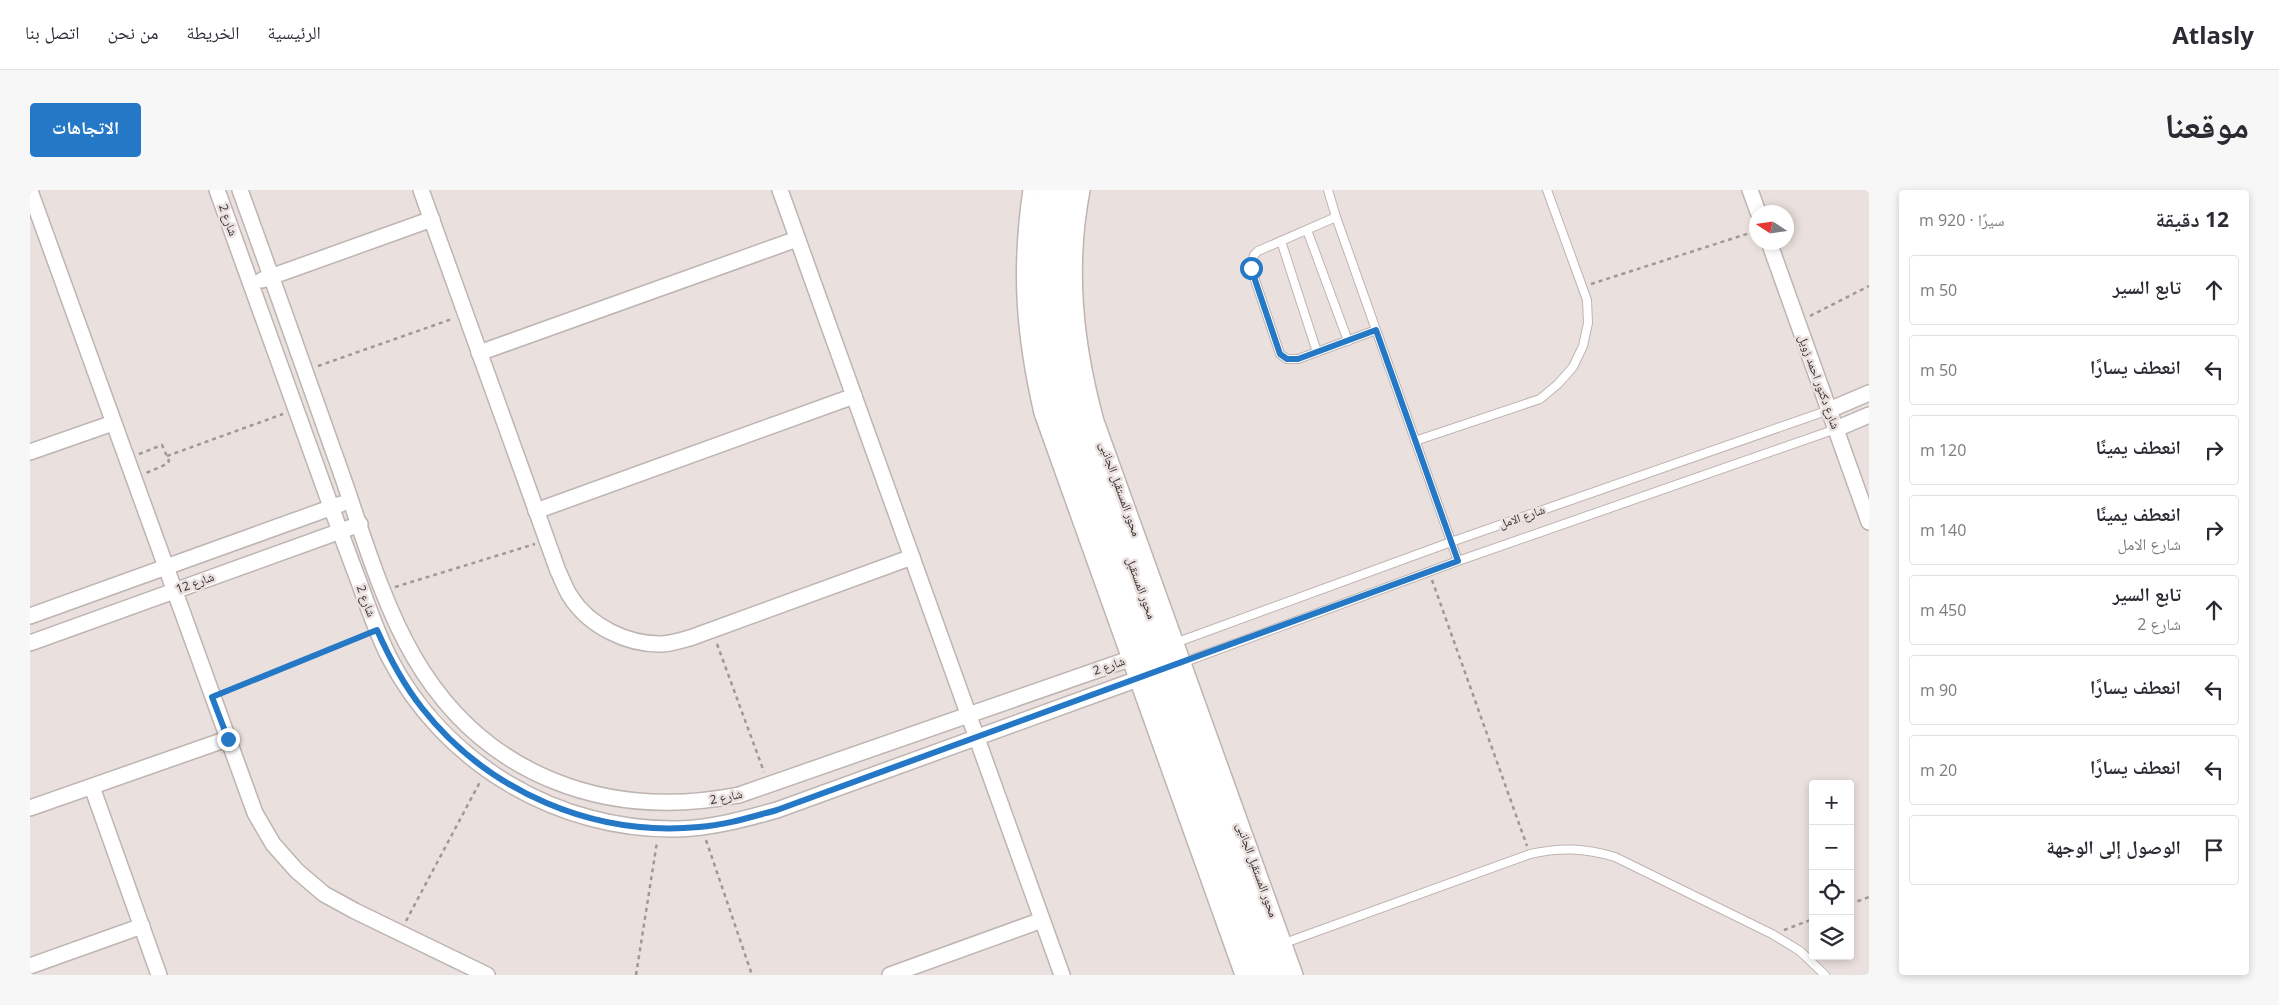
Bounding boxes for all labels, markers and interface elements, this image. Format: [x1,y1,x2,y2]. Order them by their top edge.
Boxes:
text: Atlasly [2172,18,2254,51]
text: اتصل بنا [25,20,80,44]
text: من نحن [108,20,158,44]
text: الخريطة [186,20,239,44]
text: الرئيسية [267,20,321,44]
text: موقعنا [2164,101,2249,148]
button: الاتجاهات [30,103,141,157]
street label: شارع 2 [215,202,242,238]
north arrow [1749,205,1794,250]
text: 12 دقيقة [2155,205,2229,233]
text: سيرًا · 920 m [1919,209,2005,231]
route start [1240,257,1263,280]
text: تابع السير [2113,274,2181,300]
icon: ahead [2200,276,2228,304]
text: 50 m [1920,279,1957,301]
street label: شارع دكتور احمد زويل [1795,332,1844,431]
text: انعطف يسارًا [2090,354,2181,380]
icon: left [2200,356,2228,384]
text: 50 m [1920,359,1957,381]
text: انعطف يمينًا [2095,434,2181,460]
icon: right [2200,436,2228,464]
street label: محور المستقبل الجانبى [1096,439,1145,538]
text: 120 m [1920,439,1966,461]
street label: شارع الامل [1497,501,1547,532]
text: انعطف يمينًا [2095,501,2181,527]
icon: right [2200,516,2228,544]
text: 140 m [1920,519,1966,541]
text: شارع الامل [2118,533,2181,555]
street label: محور المستقبل [1122,555,1161,621]
street label: شارع 12 [173,568,216,597]
text: تابع السير [2113,581,2181,607]
street label: شارع 2 [353,582,380,619]
icon: ahead [2200,596,2228,624]
text: 450 m [1920,599,1966,621]
text: شارع 2 [2137,613,2181,635]
street label: شارع 2 [1091,652,1127,679]
text: انعطف يسارًا [2090,674,2181,700]
icon: left [2200,676,2228,704]
text: 90 m [1920,679,1957,701]
route end [217,728,240,751]
text: انعطف يسارًا [2090,754,2181,780]
icon: left [2200,756,2228,784]
text: 20 m [1920,759,1957,781]
map controls [1809,780,1854,960]
button: + [1809,780,1854,825]
street label: شارع 2 [708,785,744,808]
street label: محور المستقبل الجانبى [1233,820,1282,919]
button: − [1809,825,1854,870]
text: الوصول إلى الوجهة [2046,834,2181,860]
icon: arrive [2200,836,2228,864]
button: locate [1809,870,1854,915]
button: layers [1809,915,1854,960]

